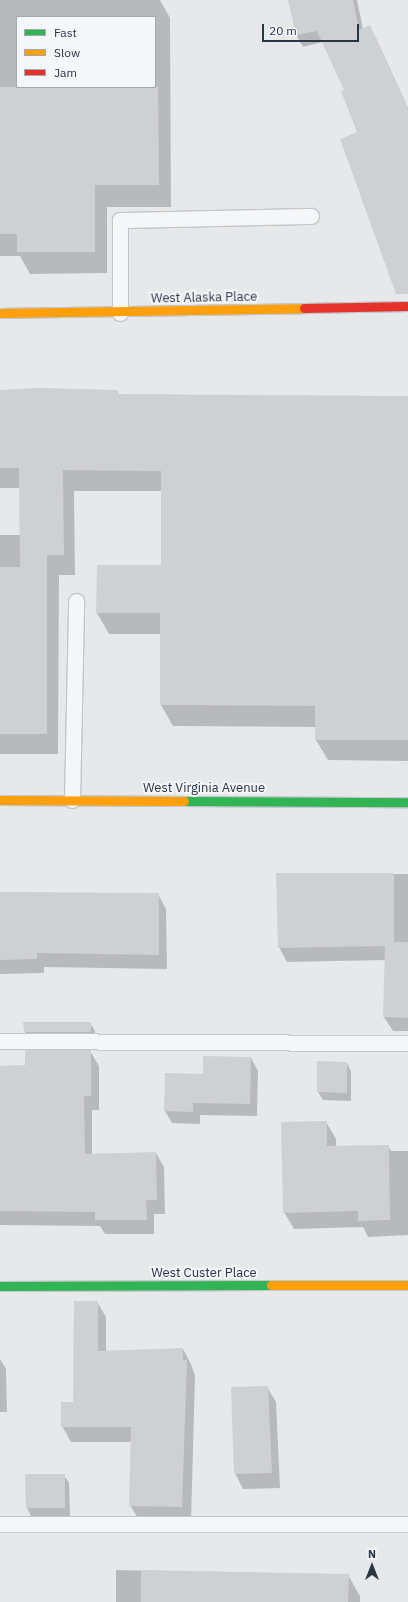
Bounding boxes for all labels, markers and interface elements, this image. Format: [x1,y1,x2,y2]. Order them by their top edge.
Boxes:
legend [16,16,156,88]
scale bar [264,16,361,42]
text: 20 m [269,23,297,38]
text: Fast [54,25,77,40]
text: Slow [54,45,80,60]
text: Jam [54,65,77,80]
street label: West Alaska Place [151,289,257,307]
street label: West Virginia Avenue [143,780,265,796]
street label: West Custer Place [151,1265,257,1281]
north arrow [352,1546,392,1586]
text: N [368,1547,376,1561]

